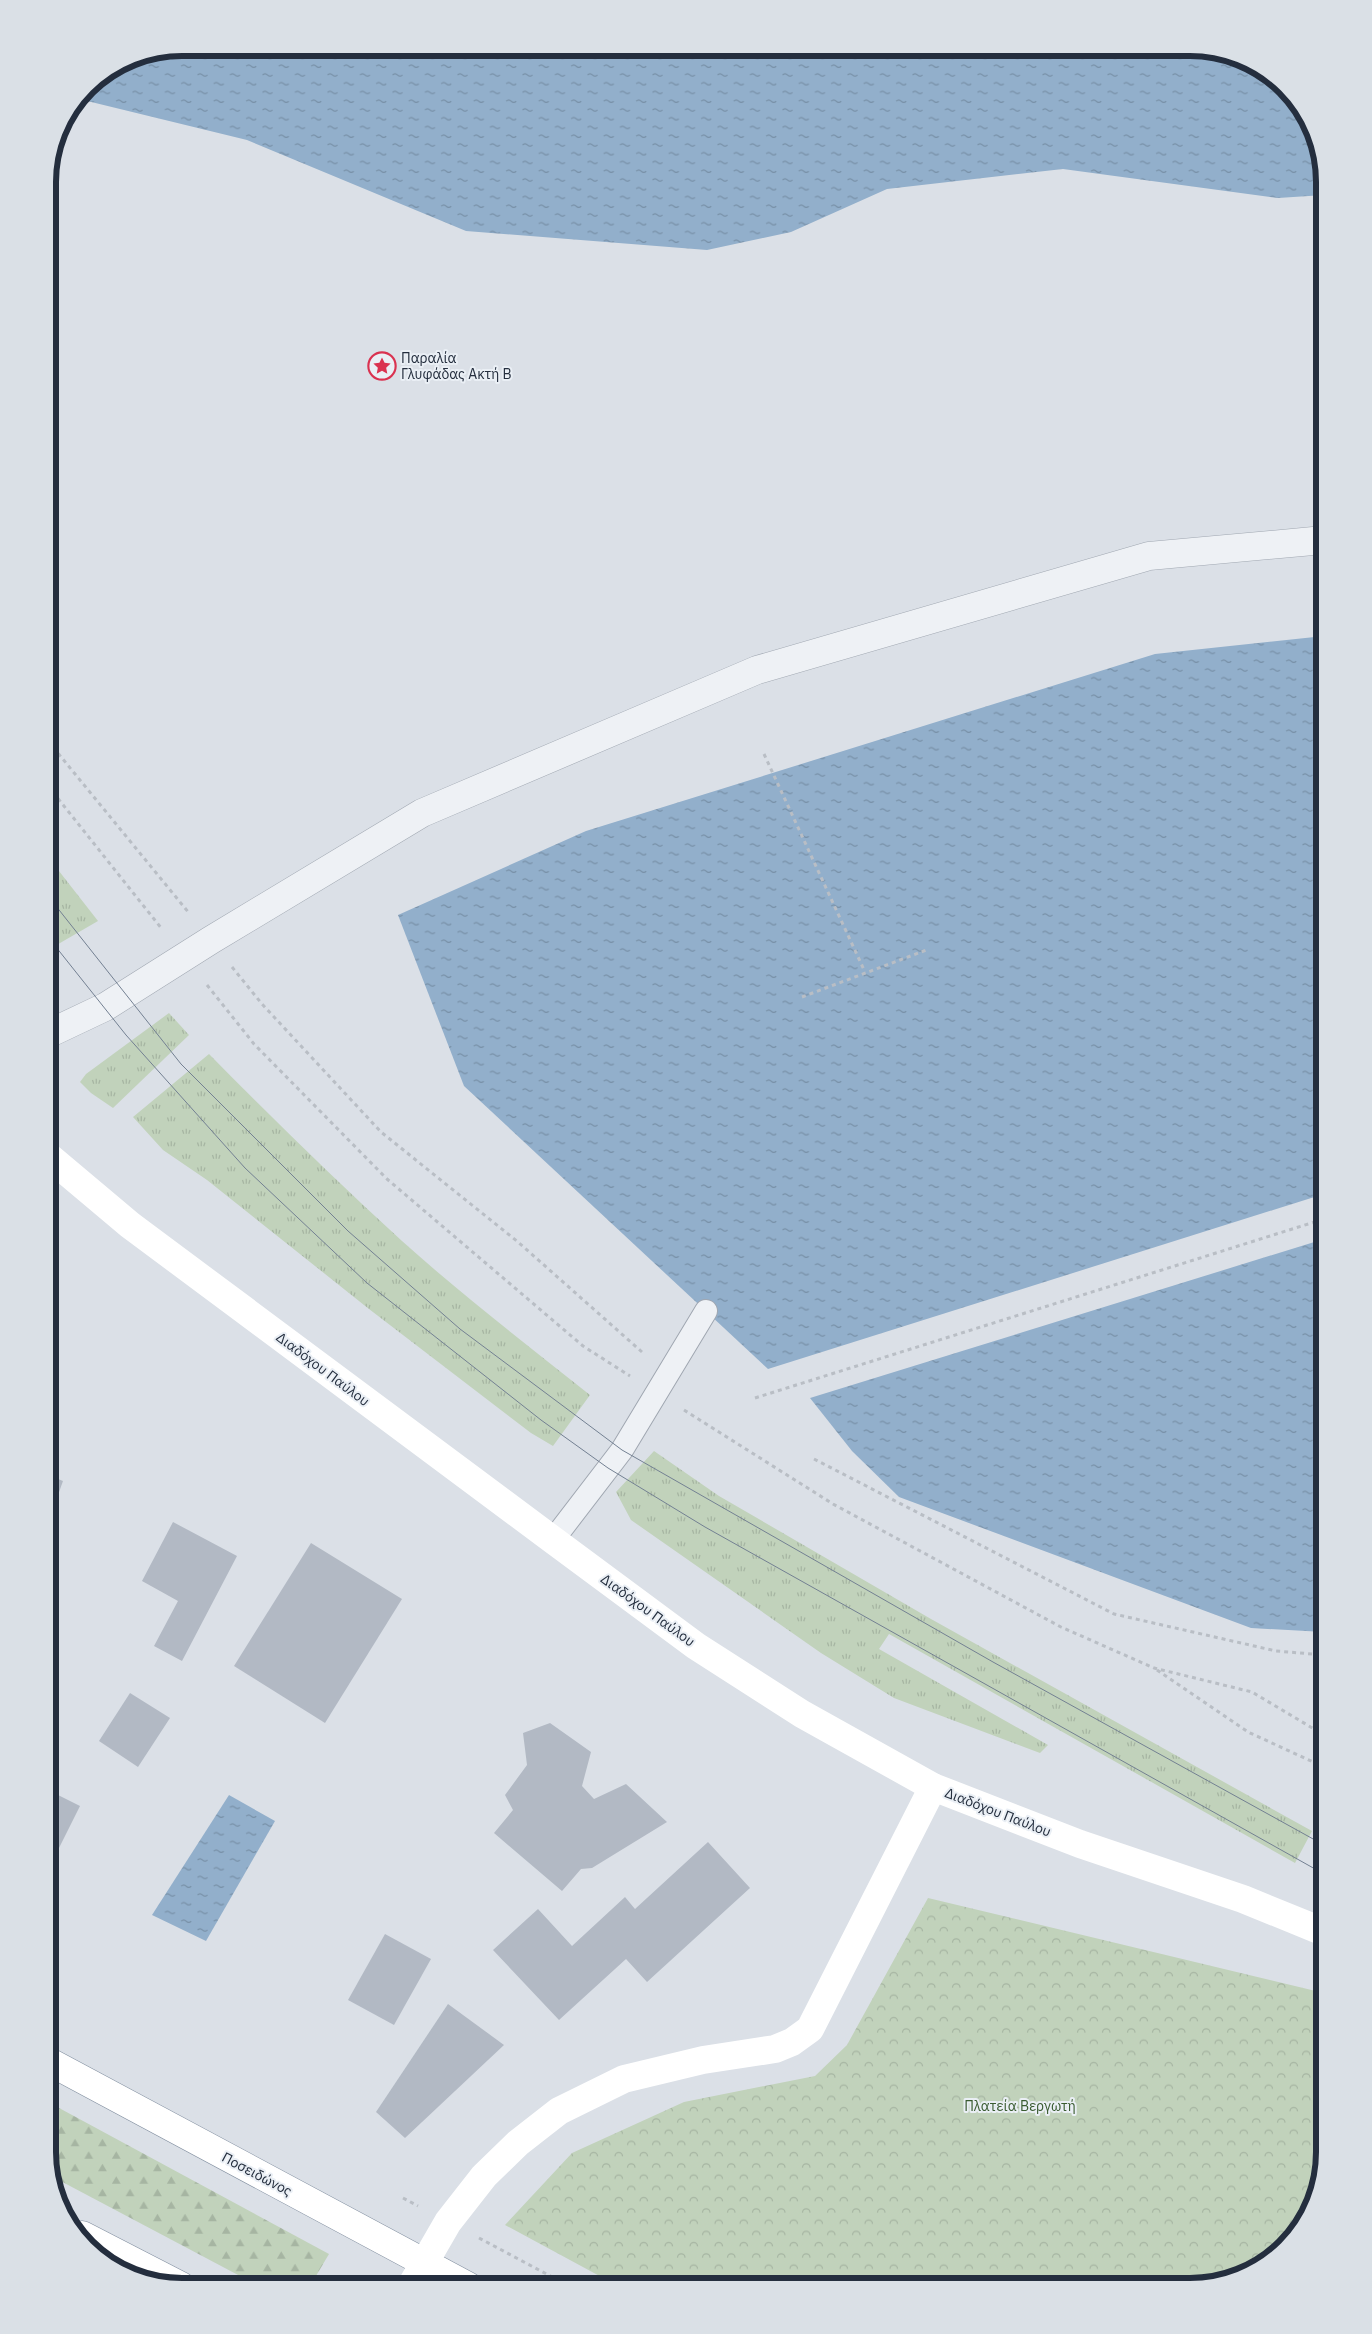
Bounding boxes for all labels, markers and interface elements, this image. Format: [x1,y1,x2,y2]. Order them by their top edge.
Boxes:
place label: Παραλία Γλυφάδας Ακτή Β [401,349,512,383]
place icon: Παραλία Γλυφάδας Ακτή Β [367,351,397,381]
street label: Διαδόχου Παύλου [273,1328,373,1410]
street label: Διαδόχου Παύλου [597,1570,699,1650]
street label: Διαδόχου Παύλου [942,1783,1054,1841]
park label: Πλατεία Βεργωτή [964,2097,1076,2115]
street label: Ποσειδώνος [219,2148,295,2200]

